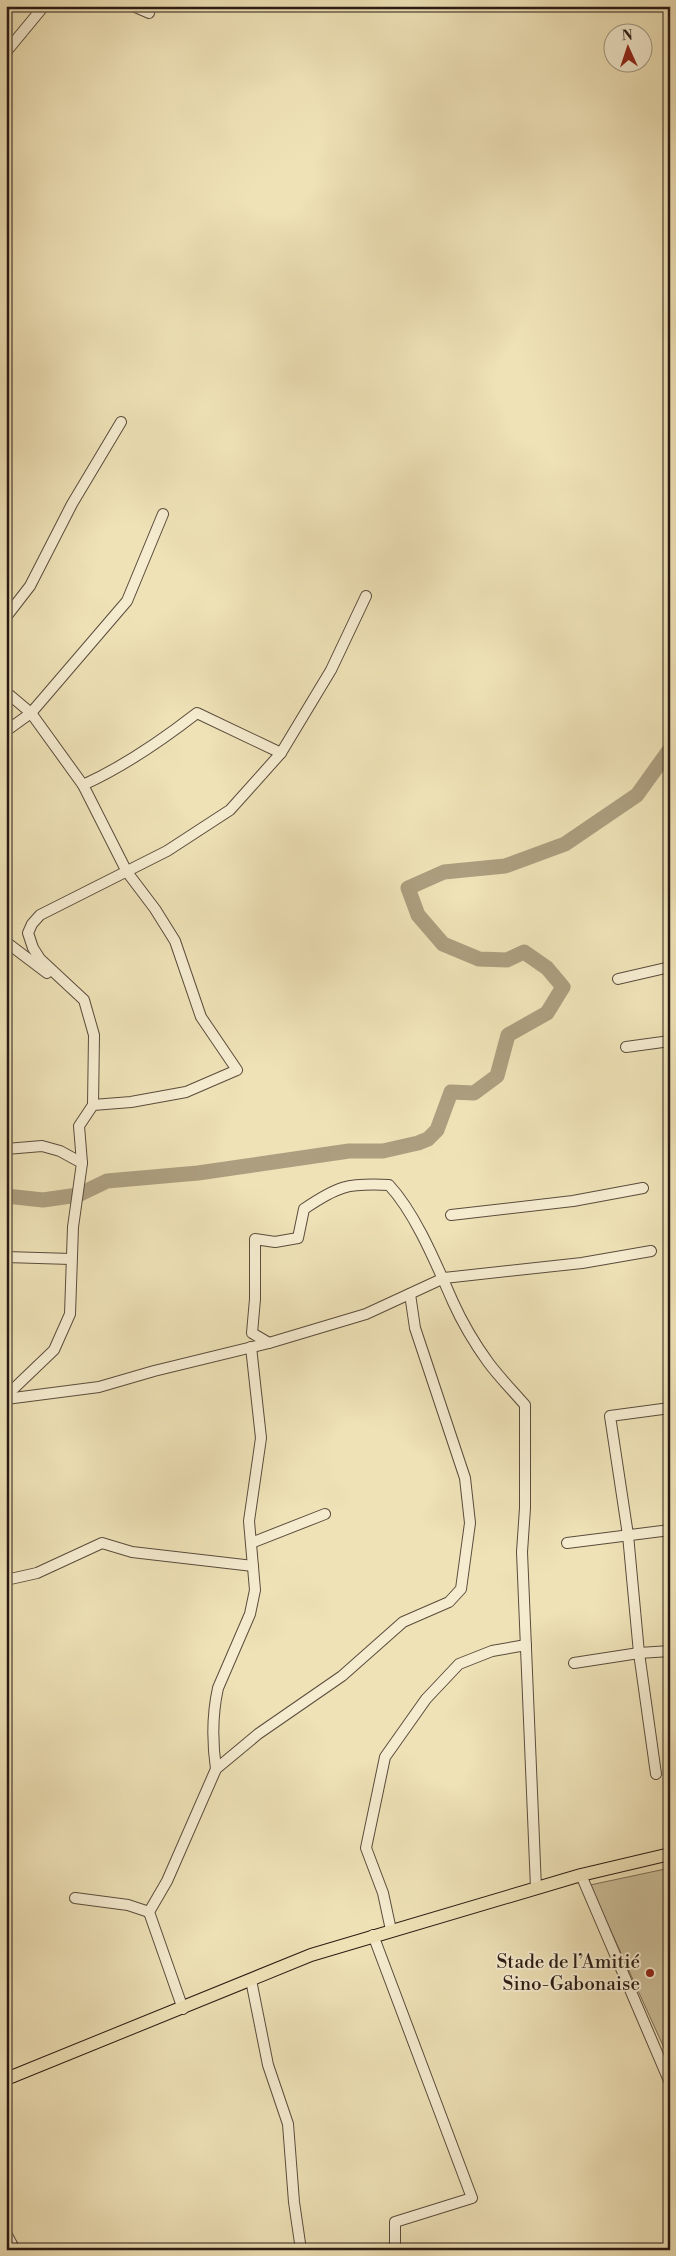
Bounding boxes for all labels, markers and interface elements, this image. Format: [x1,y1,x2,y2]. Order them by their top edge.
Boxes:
north arrow [604,22,654,72]
text: N [621,27,633,45]
place label: Stade de l’Amitié Sino-Gabonaise [496,1950,640,1996]
marker: Stade de l’Amitié Sino-Gabonaise [644,1967,656,1979]

